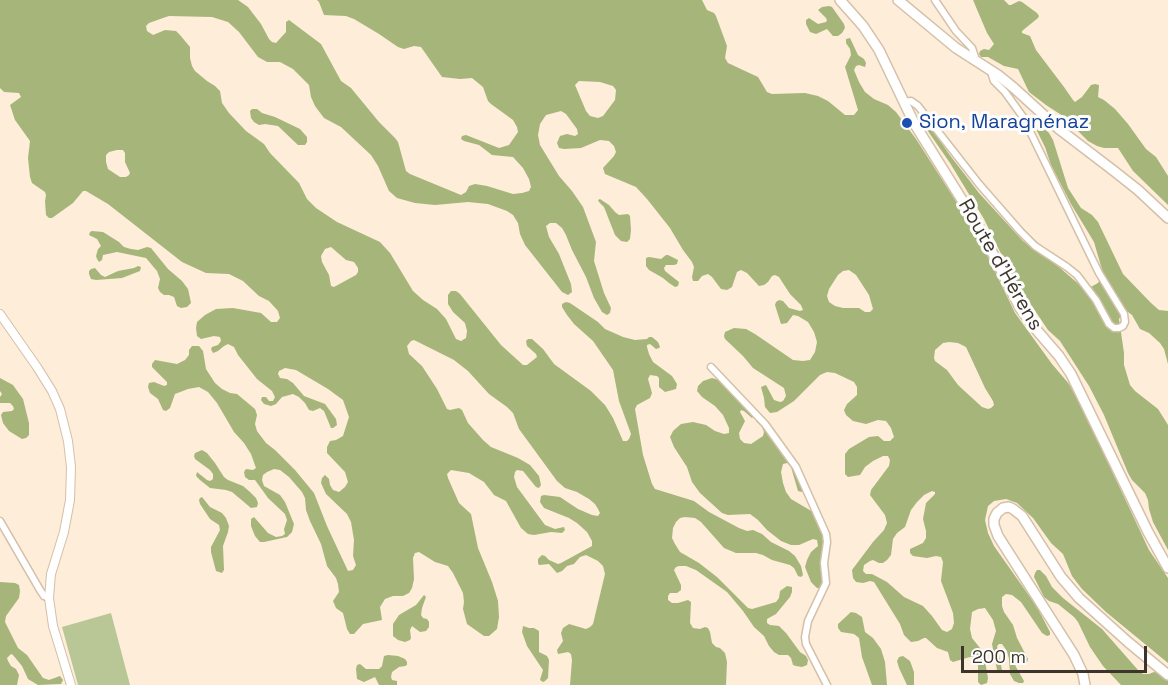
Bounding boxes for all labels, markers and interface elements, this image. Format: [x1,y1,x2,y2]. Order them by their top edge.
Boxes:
place label: Sion, Maragnénaz [919,111,1089,135]
marker: Sion, Maragnénaz [900,116,914,130]
street label: Route d'Hérens [953,195,1047,335]
scale bar [964,634,1150,672]
text: 200 m [972,645,1026,668]

